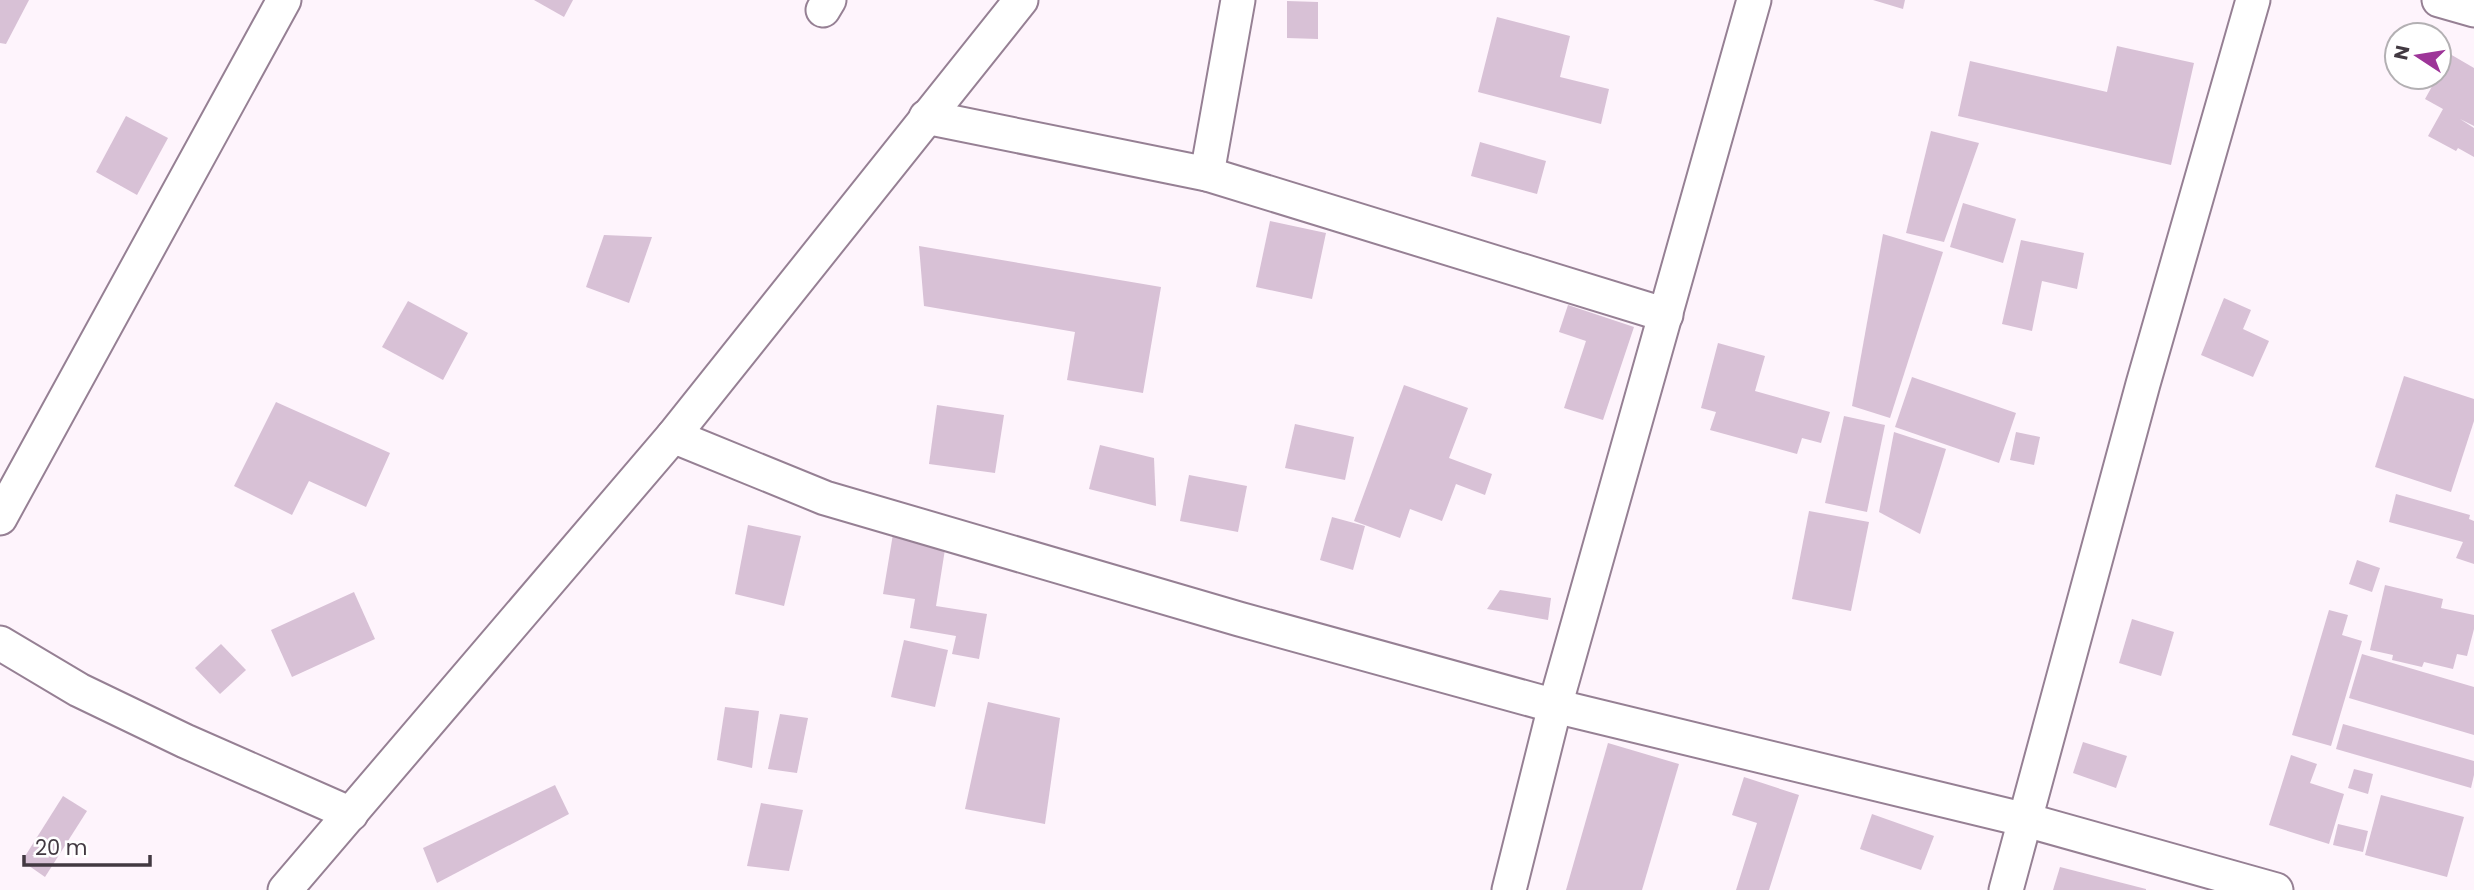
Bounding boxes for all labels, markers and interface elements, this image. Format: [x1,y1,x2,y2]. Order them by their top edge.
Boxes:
north arrow [2383,21,2453,91]
text: N [2387,43,2417,62]
scale bar [24,824,150,868]
text: 20 m [35,833,88,862]

